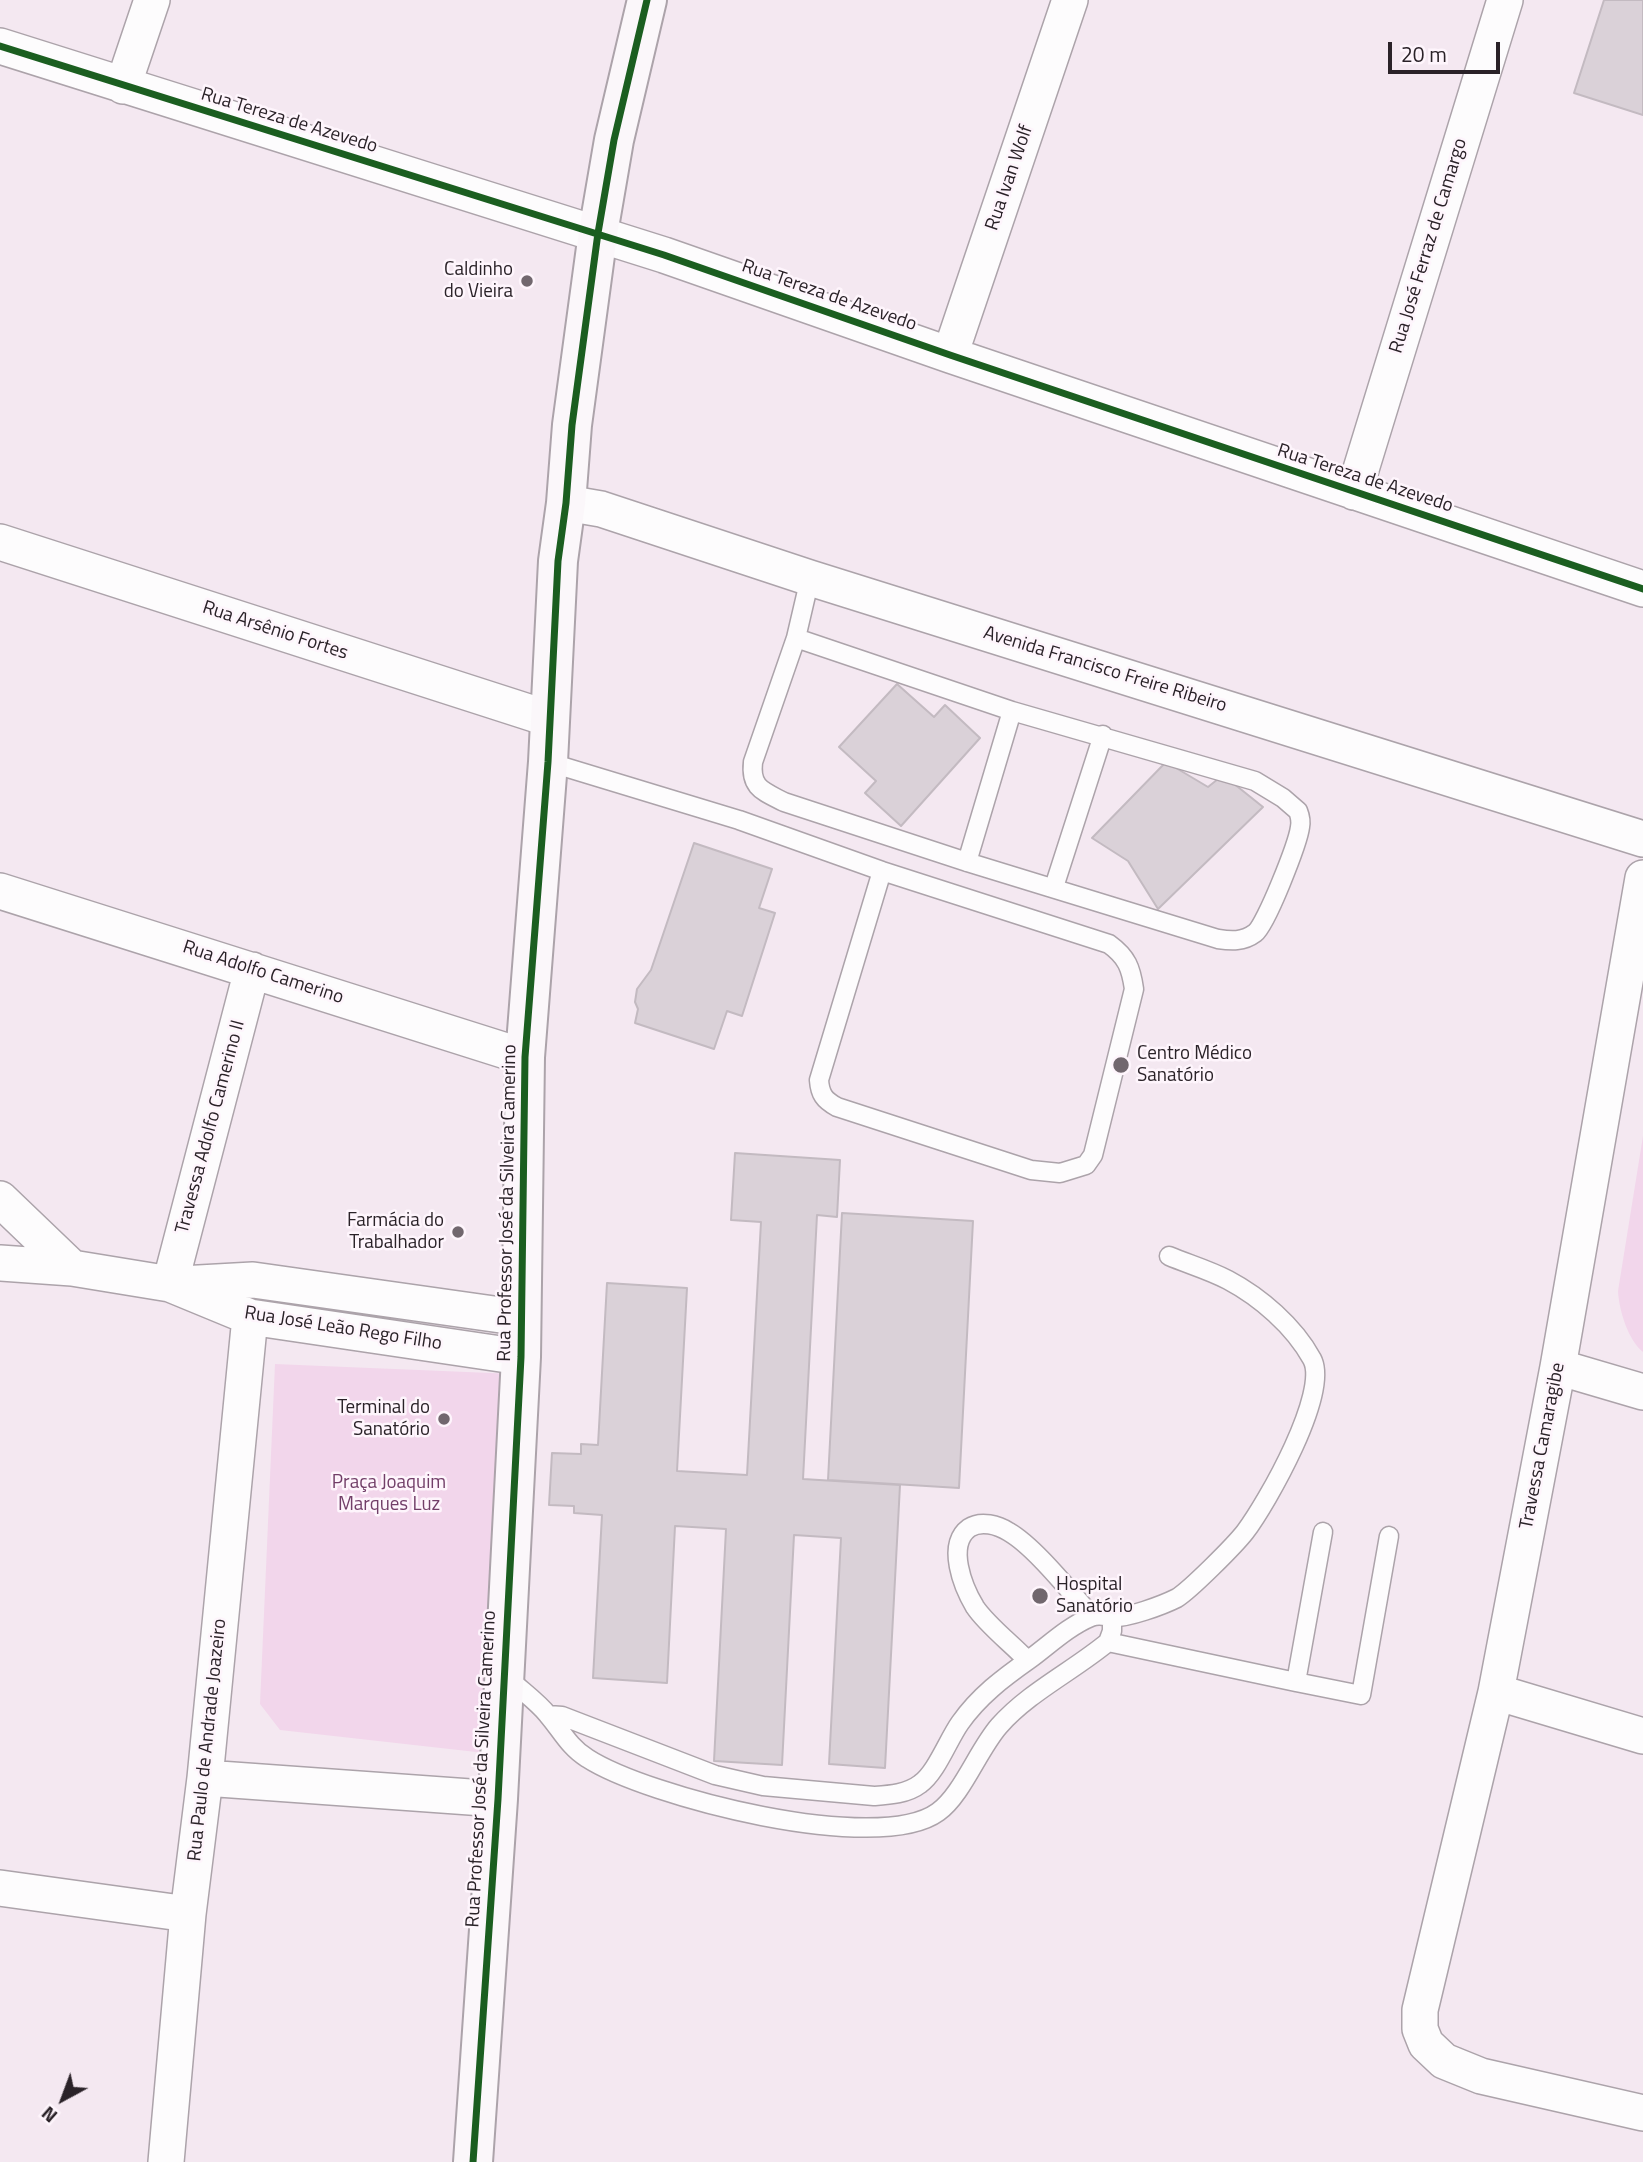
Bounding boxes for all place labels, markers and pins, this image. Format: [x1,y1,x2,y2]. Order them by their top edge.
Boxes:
place label: Caldinho do Vieira [444,259,513,303]
marker: Caldinho do Vieira [519,273,535,289]
place label: Centro Médico Sanatório [1137,1043,1252,1087]
marker: Centro Médico Sanatório [1111,1055,1131,1075]
place label: Farmácia do Trabalhador [347,1210,444,1254]
marker: Farmácia do Trabalhador [450,1224,466,1240]
place label: Terminal do Sanatório [337,1397,430,1441]
marker: Terminal do Sanatório [436,1411,452,1427]
place label: Hospital Sanatório [1056,1574,1133,1618]
marker: Hospital Sanatório [1030,1586,1050,1606]

